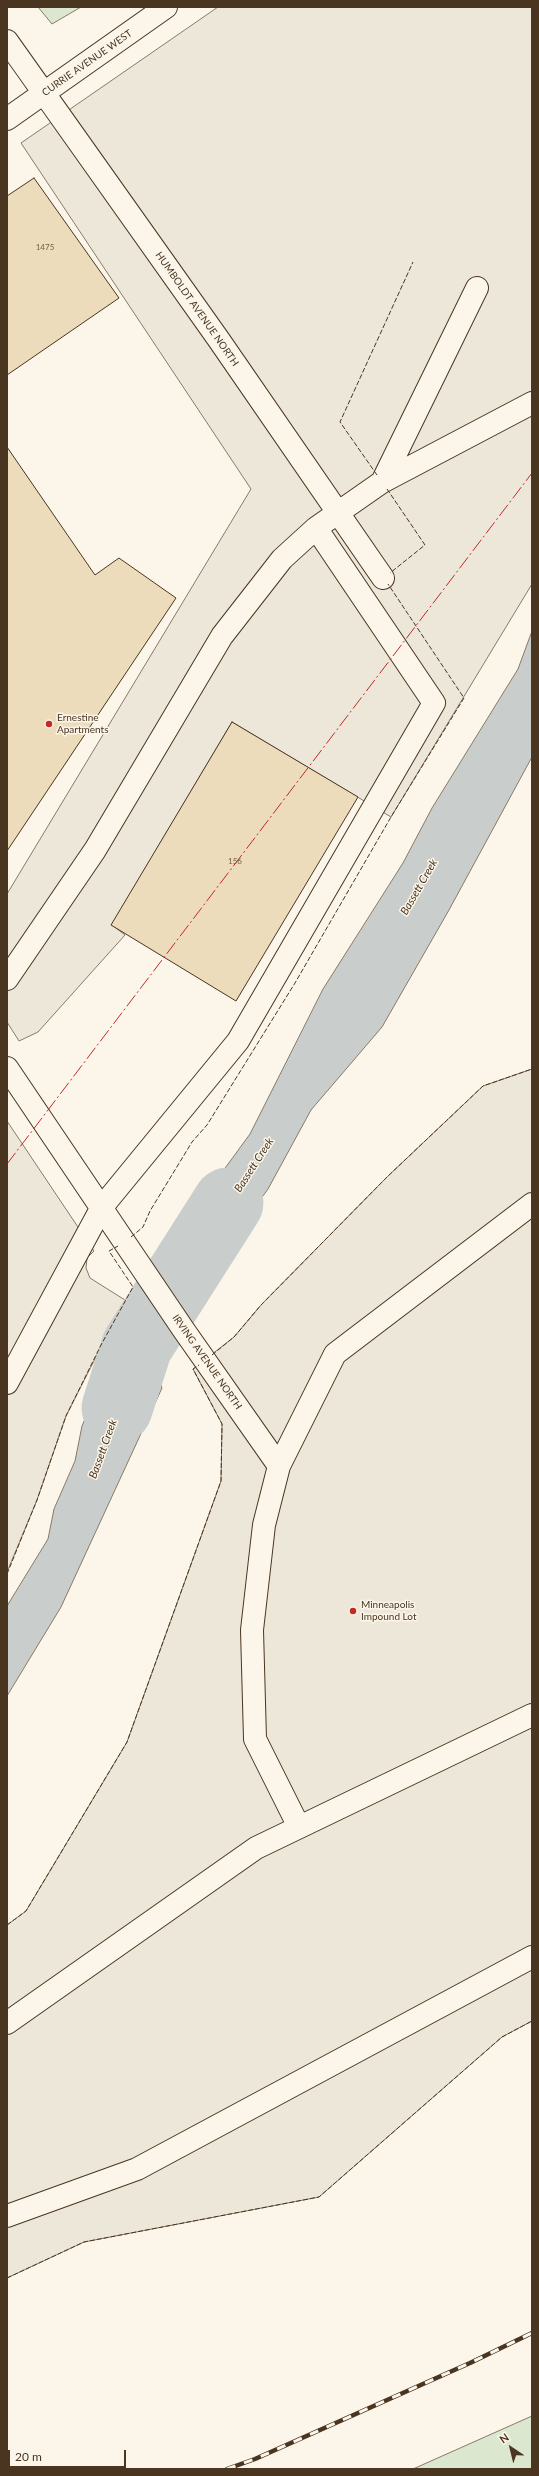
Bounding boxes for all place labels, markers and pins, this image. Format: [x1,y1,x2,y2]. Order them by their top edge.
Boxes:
place label: Ernestine Apartments [57,712,108,736]
marker: Ernestine Apartments [44,719,54,729]
place label: Minneapolis Impound Lot [361,1599,416,1622]
marker: Minneapolis Impound Lot [348,1606,358,1616]

